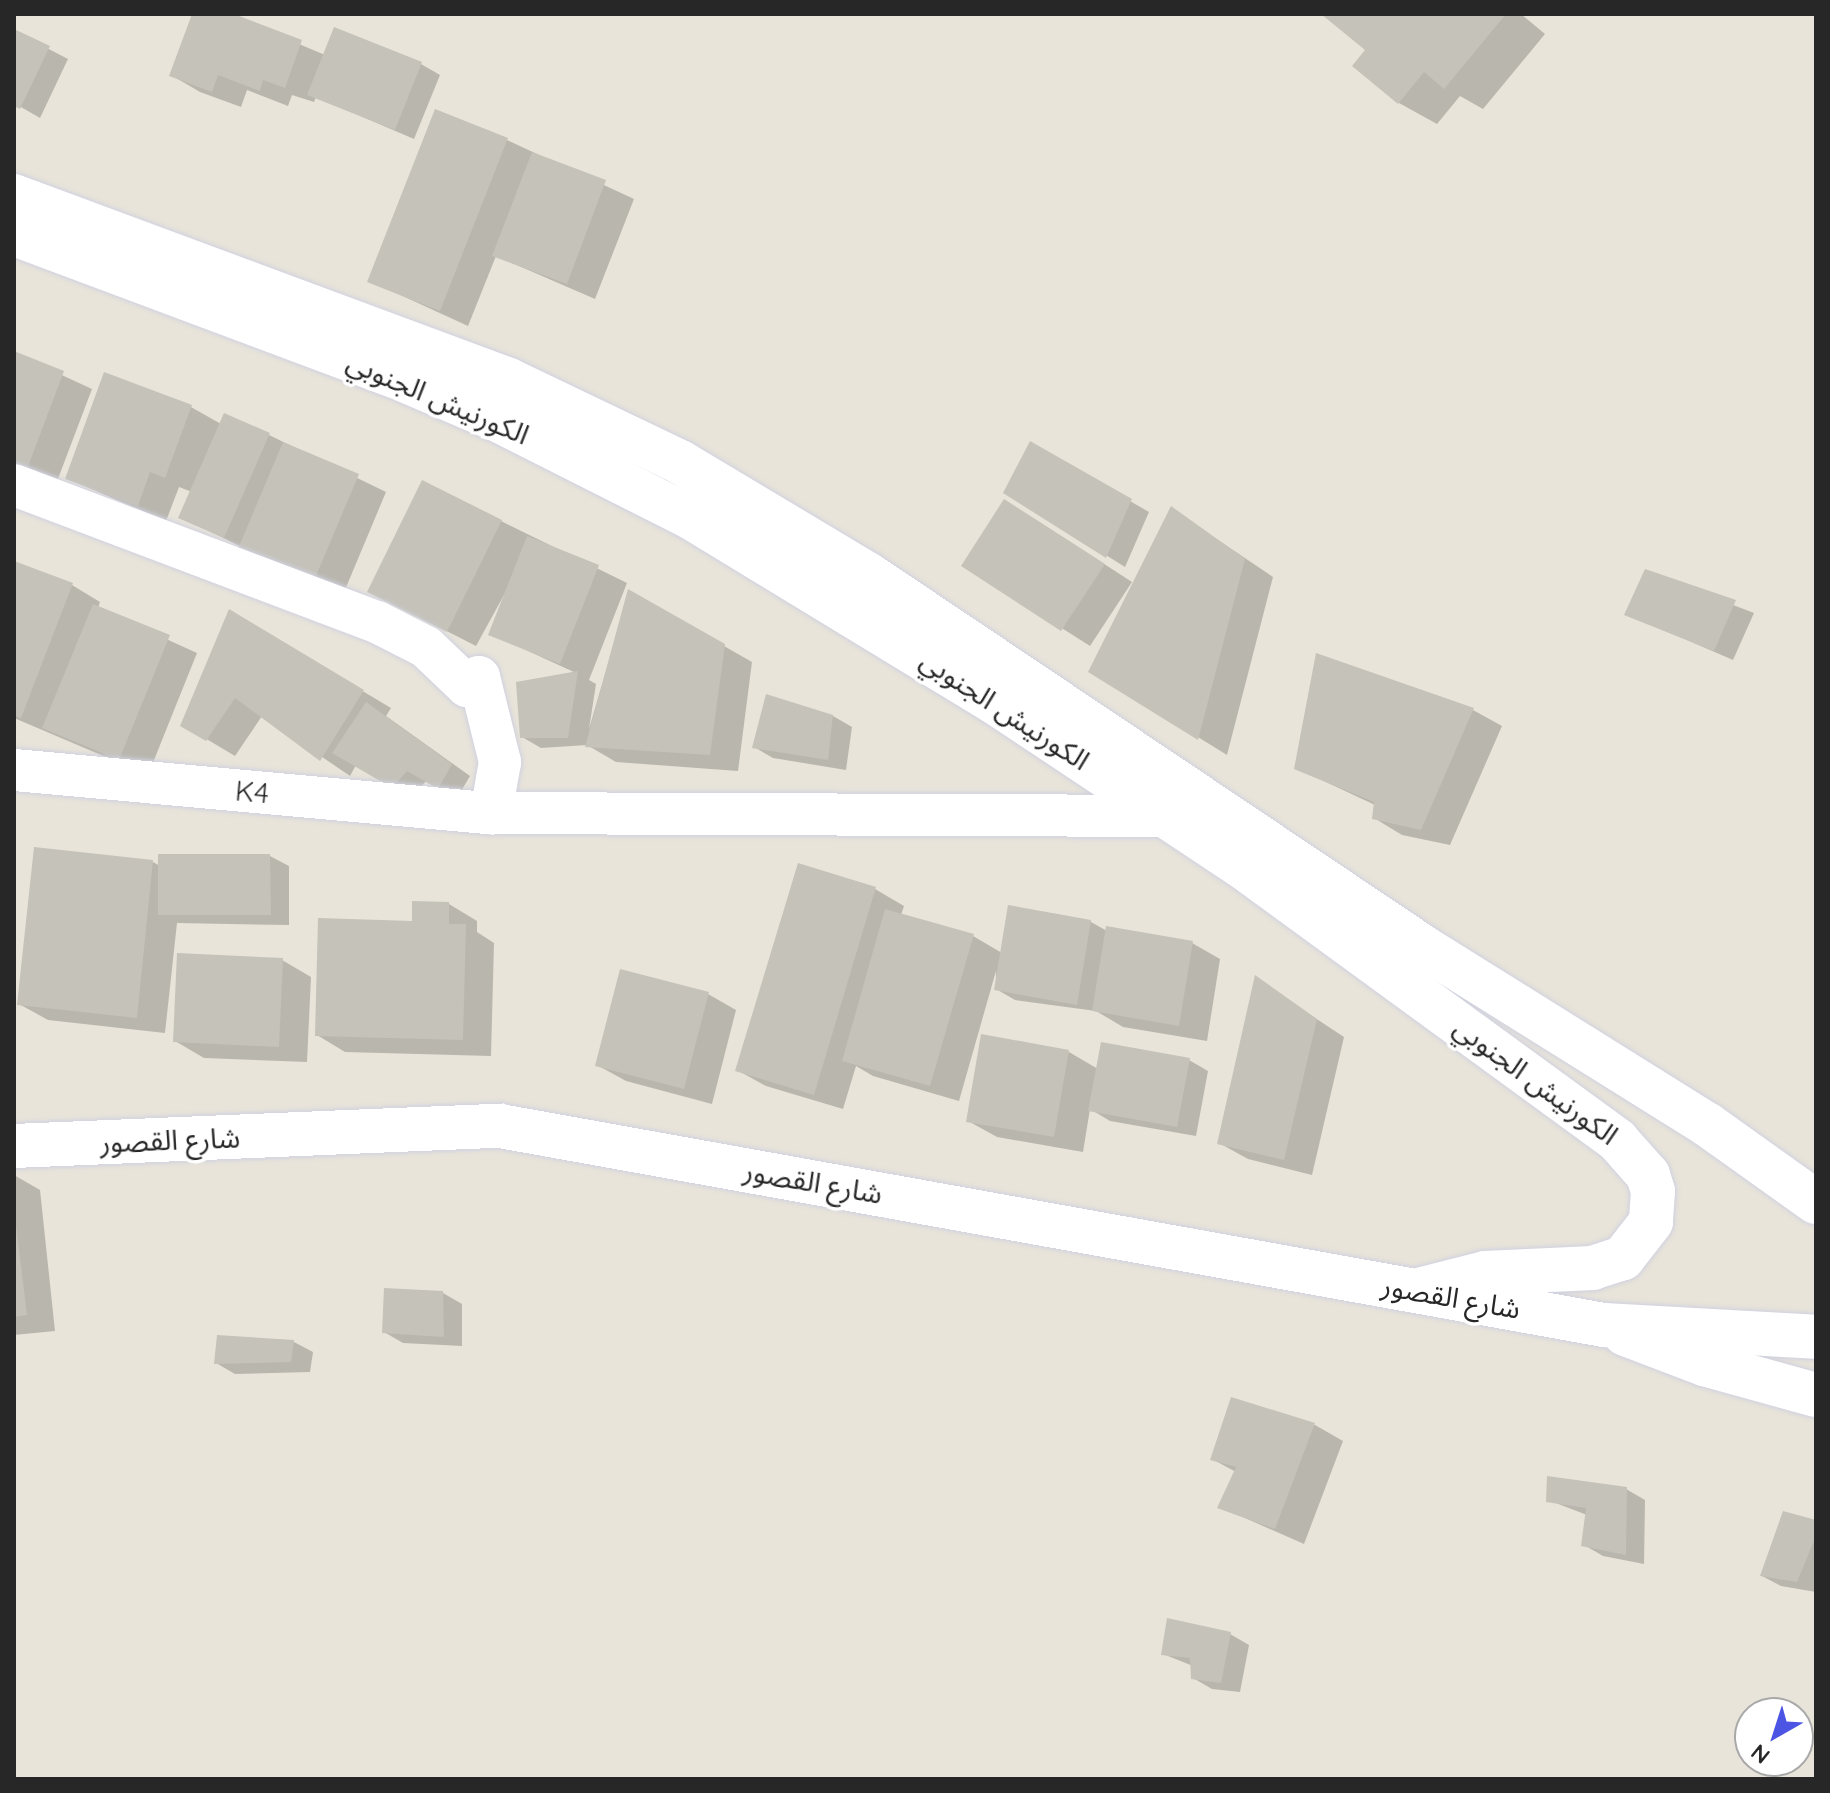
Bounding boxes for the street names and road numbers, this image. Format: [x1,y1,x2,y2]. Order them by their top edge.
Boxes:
street label: الكورنيش الجنوبي [342,344,534,452]
street label: الكورنيش الجنوبي [914,643,1096,777]
street label: K4 [234,774,270,810]
street label: الكورنيش الجنوبي [1447,1010,1625,1152]
street label: شارع القصور [99,1121,241,1159]
street label: شارع القصور [741,1153,885,1211]
street label: شارع القصور [1379,1268,1523,1326]

